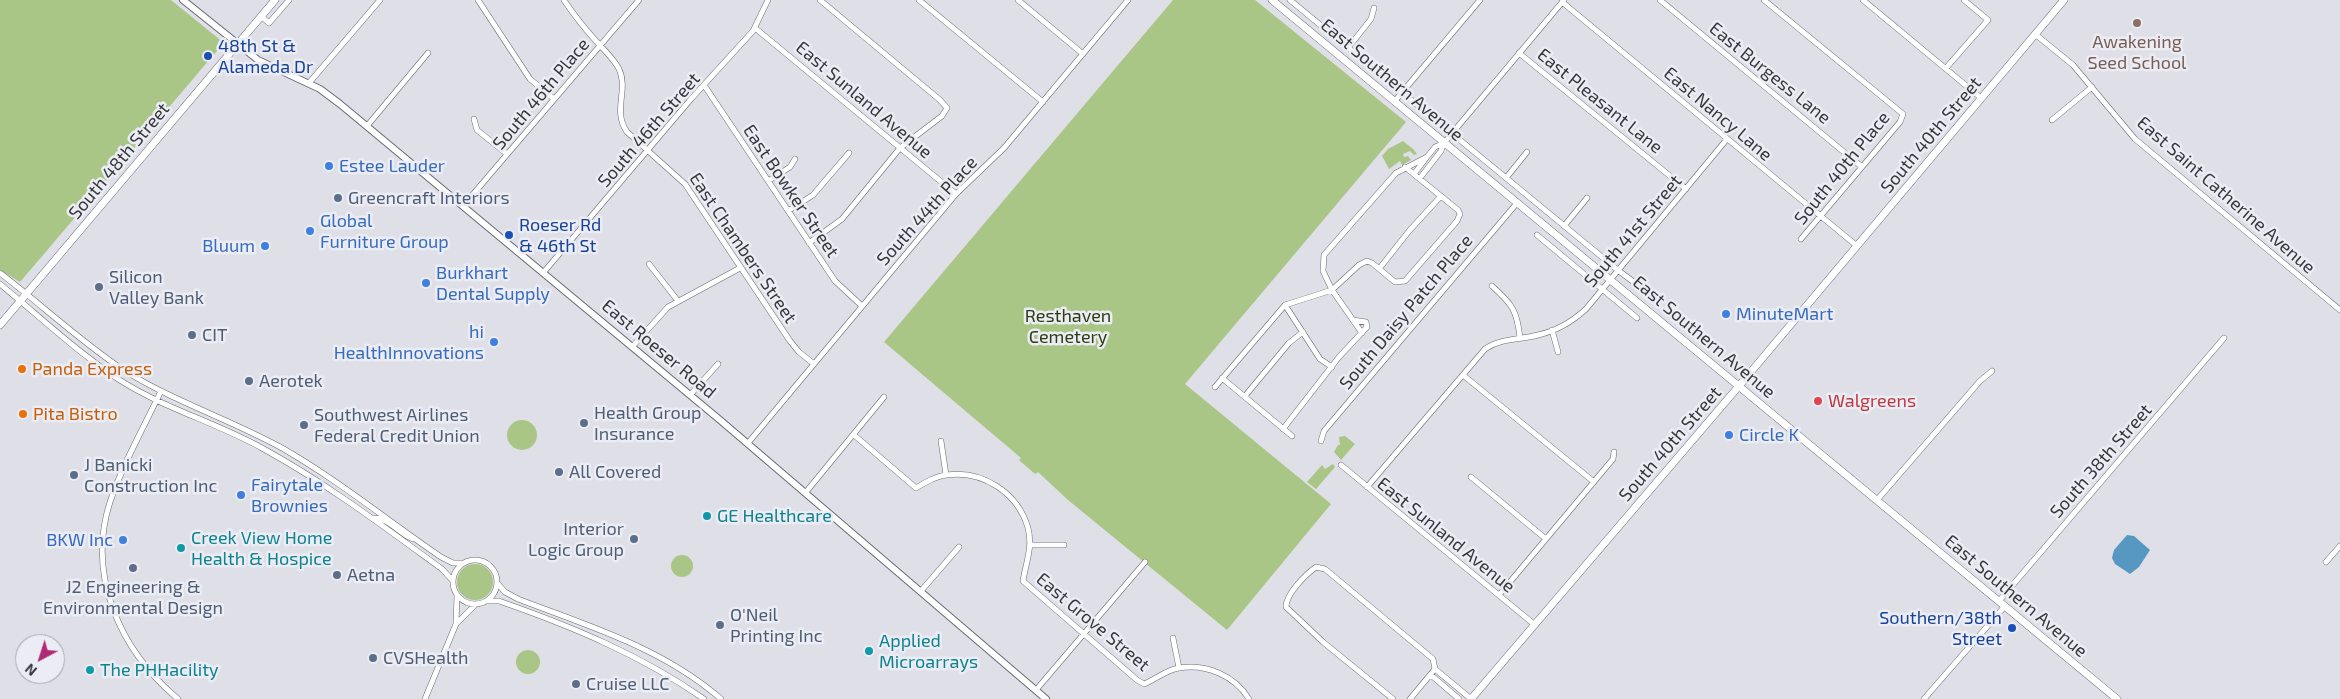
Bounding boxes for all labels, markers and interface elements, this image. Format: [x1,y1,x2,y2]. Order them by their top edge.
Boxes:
street label: East Southern Avenue [1316,14,1468,146]
street label: East Burgess Lane [1705,17,1835,129]
marker: Awakening Seed School [2131,17,2143,29]
place label: Awakening Seed School [2088,31,2186,74]
street label: South 46th Place [488,34,594,154]
place label: 48th St & Alameda Dr [218,35,313,78]
street label: East Sunland Avenue [792,37,936,163]
street label: East Pleasant Lane [1533,44,1667,158]
marker: 48th St & Alameda Dr [202,50,214,62]
street label: East Nancy Lane [1660,62,1776,166]
street label: South 46th Street [593,68,705,192]
street label: South 40th Street [1876,72,1986,198]
street label: South 48th Street [64,98,174,224]
street label: South 40th Place [1790,107,1894,229]
street label: East Saint Catherine Avenue [2132,112,2320,278]
street label: East Bowker Street [738,120,844,262]
street label: South 44th Place [872,152,982,270]
place label: Estee Lauder [339,155,445,177]
marker: Estee Lauder [323,160,335,172]
street label: East Chambers Street [685,169,801,327]
street label: South 41st Street [1580,170,1686,292]
place label: Greencraft Interiors [348,187,510,209]
marker: Greencraft Interiors [332,192,344,204]
place label: Global Furniture Group [320,210,449,252]
place label: Roeser Rd & 46th St [519,214,601,256]
marker: Global Furniture Group [304,225,316,237]
marker: Roeser Rd & 46th St [503,229,515,241]
street label: South Daisy Patch Place [1335,230,1477,394]
place label: Bluum [202,235,255,257]
marker: Bluum [259,240,271,252]
place label: Burkhart Dental Supply [436,262,550,304]
place label: Silicon Valley Bank [109,266,204,308]
street label: East Southern Avenue [1628,271,1780,403]
marker: Burkhart Dental Supply [420,277,432,289]
marker: Silicon Valley Bank [93,281,105,293]
street label: East Roeser Road [598,295,720,403]
place label: MinuteMart [1736,303,1833,325]
park label: Resthaven Cemetery [1025,305,1111,348]
marker: MinuteMart [1720,308,1732,320]
place label: hi HealthInnovations [334,321,484,364]
place label: CIT [202,324,227,346]
marker: CIT [186,329,198,341]
marker: hi HealthInnovations [488,336,500,348]
place label: Panda Express [32,358,152,380]
marker: Panda Express [16,363,28,375]
place label: Aerotek [259,370,323,392]
marker: Aerotek [243,375,255,387]
street label: South 40th Street [1614,382,1726,506]
place label: Walgreens [1828,390,1916,412]
marker: Walgreens [1812,395,1824,407]
street label: South 38th Street [2046,400,2156,522]
place label: Health Group Insurance [594,402,701,444]
place label: Pita Bistro [33,403,118,425]
place label: Southwest Airlines Federal Credit Union [314,404,480,446]
marker: Pita Bistro [17,408,29,420]
marker: Health Group Insurance [578,417,590,429]
marker: Southwest Airlines Federal Credit Union [298,419,310,431]
place label: Circle K [1739,424,1799,446]
marker: Circle K [1723,429,1735,441]
place label: J Banicki Construction Inc [84,454,217,496]
place label: All Covered [569,461,661,483]
marker: All Covered [553,466,565,478]
marker: J Banicki Construction Inc [68,469,80,481]
street label: East Sunland Avenue [1373,473,1519,597]
place label: Fairytale Brownies [251,474,328,516]
marker: Fairytale Brownies [235,489,247,501]
place label: GE Healthcare [717,505,832,527]
marker: GE Healthcare [701,510,713,522]
place label: Interior Logic Group [528,518,624,560]
place label: Creek View Home Health & Hospice [191,527,332,570]
place label: BKW Inc [46,529,113,551]
street label: East Southern Avenue [1940,530,2092,662]
marker: Interior Logic Group [628,533,640,545]
marker: BKW Inc [117,534,129,546]
marker: Creek View Home Health & Hospice [175,542,187,554]
marker: J2 Engineering & Environmental Design [127,562,139,574]
place label: Aetna [347,564,395,586]
street label: East Grove Street [1032,568,1154,676]
marker: Aetna [331,569,343,581]
place label: J2 Engineering & Environmental Design [43,576,223,618]
place label: O'Neil Printing Inc [730,604,823,646]
place label: Southern/38th Street [1879,607,2002,650]
marker: O'Neil Printing Inc [714,619,726,631]
marker: Southern/38th Street [2006,622,2018,634]
place label: Applied Microarrays [879,630,978,672]
north arrow [15,634,65,684]
marker: Applied Microarrays [863,645,875,657]
place label: CVSHealth [383,647,468,669]
marker: CVSHealth [367,652,379,664]
place label: The PHHacility [100,659,219,681]
text: N [21,660,40,680]
marker: The PHHacility [84,664,96,676]
place label: Cruise LLC [586,673,670,695]
marker: Cruise LLC [570,678,582,690]

